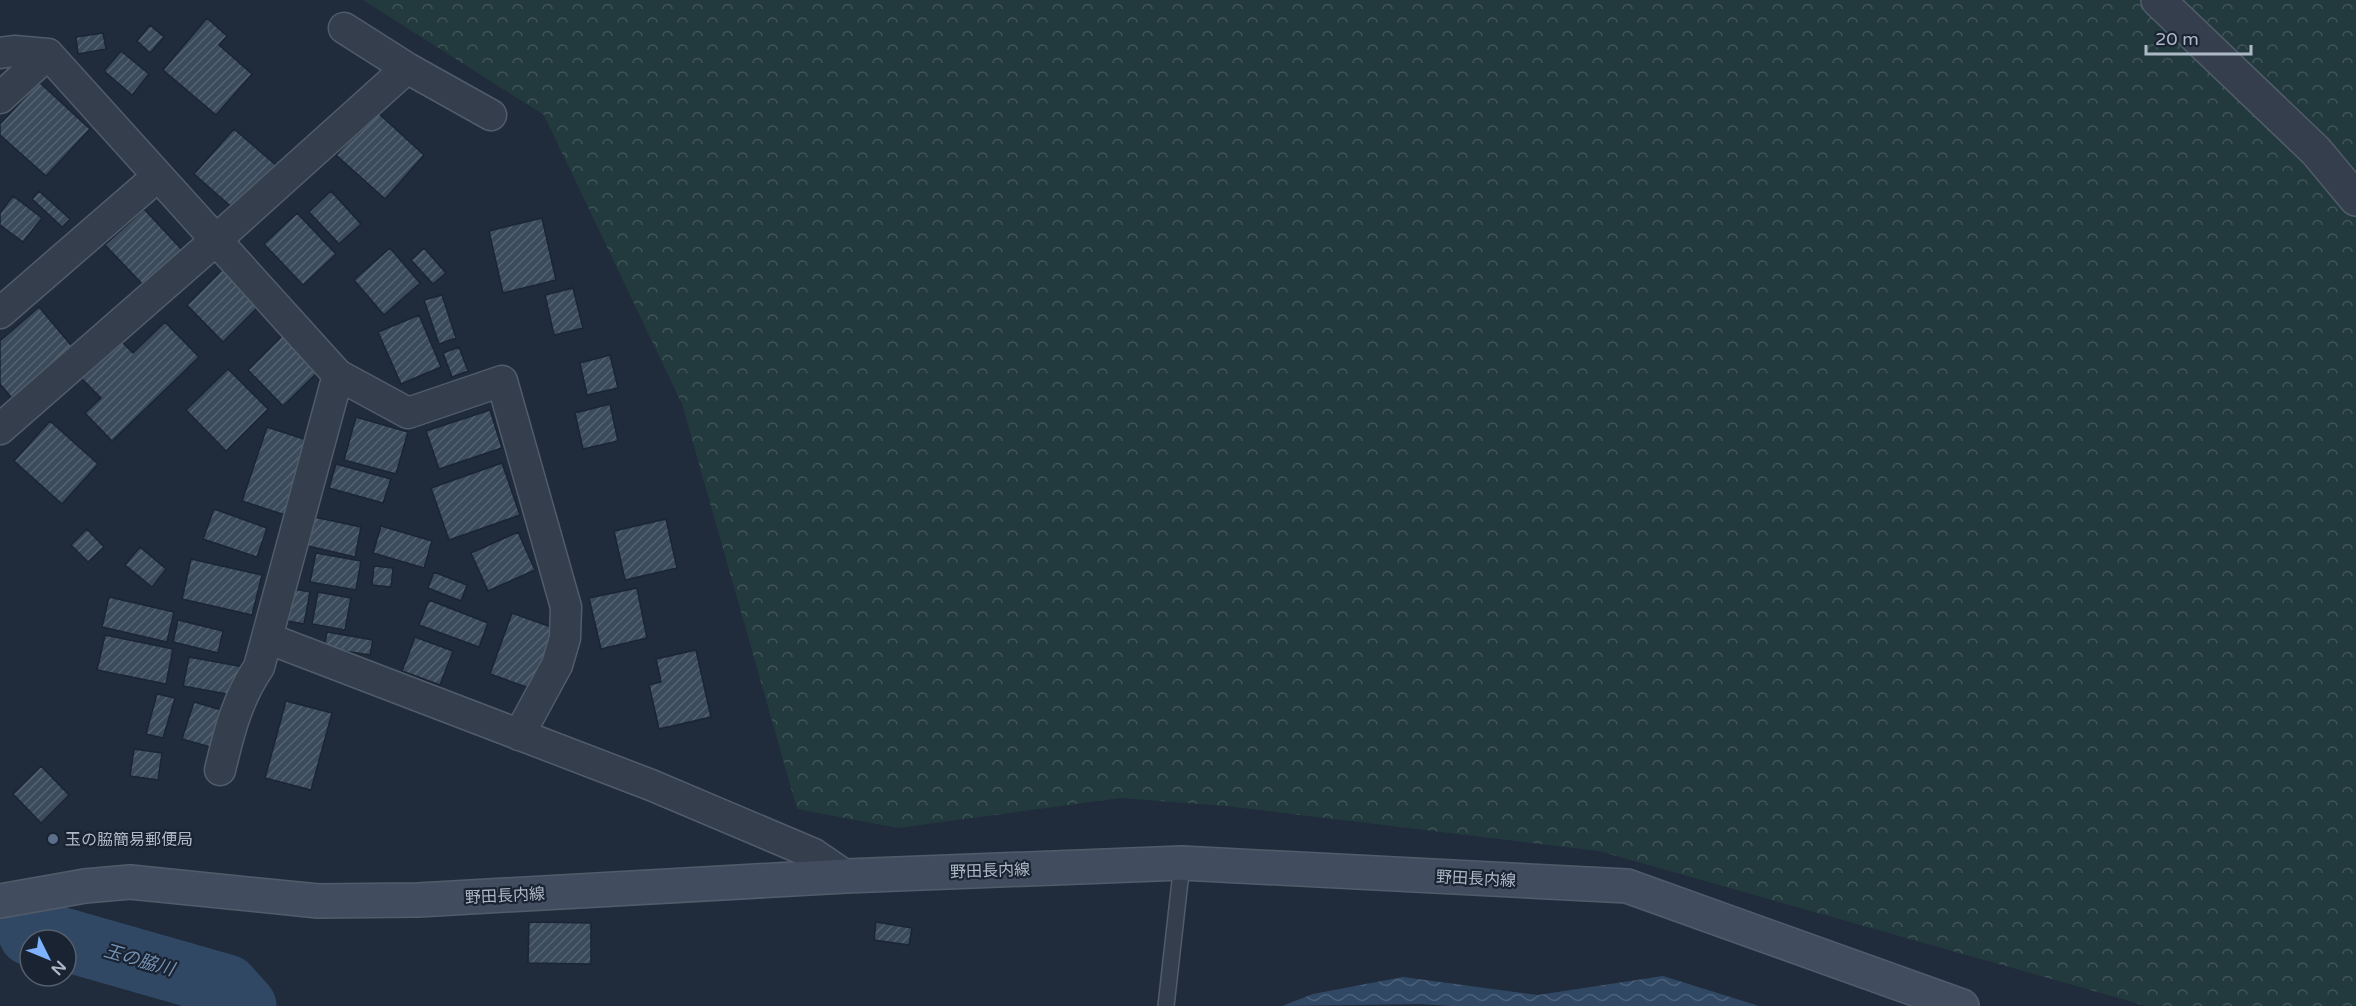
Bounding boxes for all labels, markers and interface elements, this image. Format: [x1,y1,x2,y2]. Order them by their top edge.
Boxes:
scale bar [2146,18,2251,56]
text: 20 m [2155,28,2199,50]
place label: 玉の脇簡易郵便局 [65,830,193,850]
marker: 玉の脇簡易郵便局 [46,832,60,846]
street label: 野田長内線 [950,860,1030,882]
street label: 野田長内線 [1435,867,1516,891]
street label: 野田長内線 [465,884,546,908]
north arrow [18,928,78,988]
water label: 玉の脇川 [101,940,179,981]
text: N [47,956,70,979]

